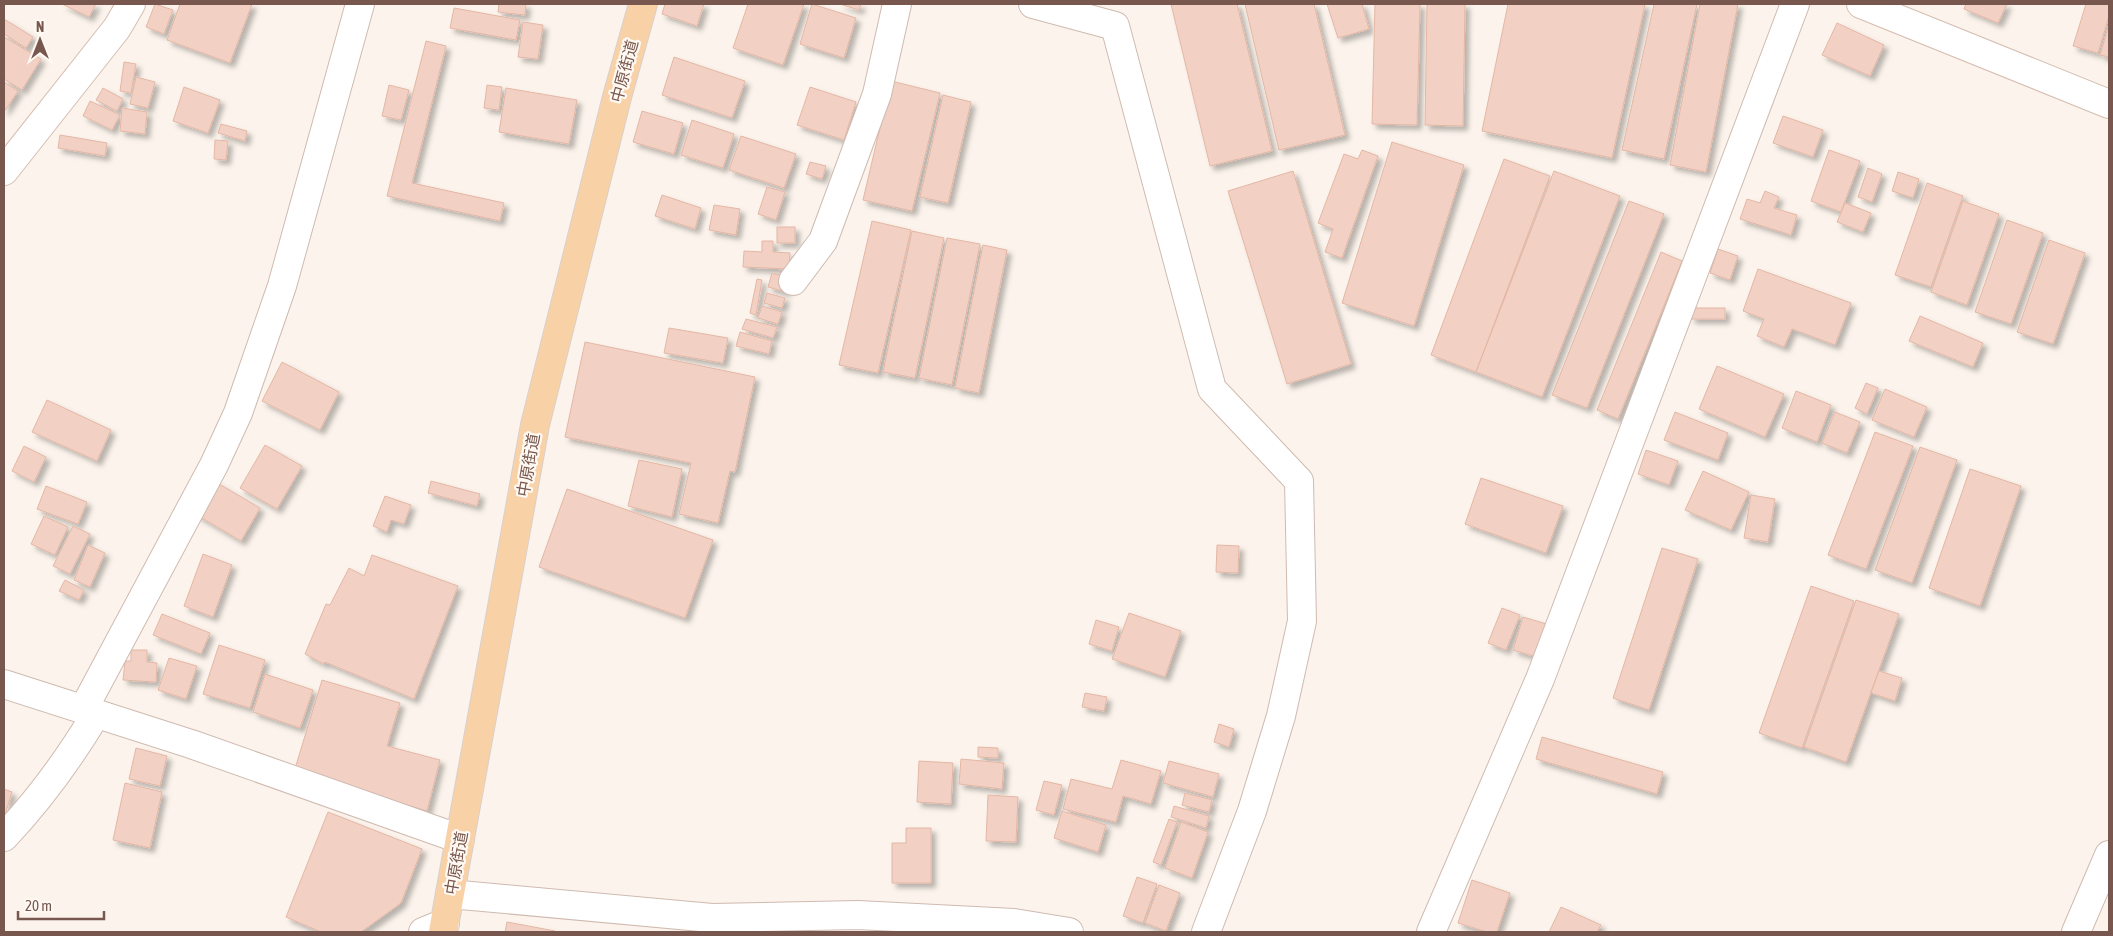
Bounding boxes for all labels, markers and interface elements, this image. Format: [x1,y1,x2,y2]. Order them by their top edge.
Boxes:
north arrow [15,15,65,65]
text: N [36,19,44,35]
street label: 中原街道 [607,38,641,104]
street label: 中原街道 [514,432,542,498]
street label: 中原街道 [442,830,470,896]
scale bar [18,888,104,920]
text: 20 m [25,897,52,914]

